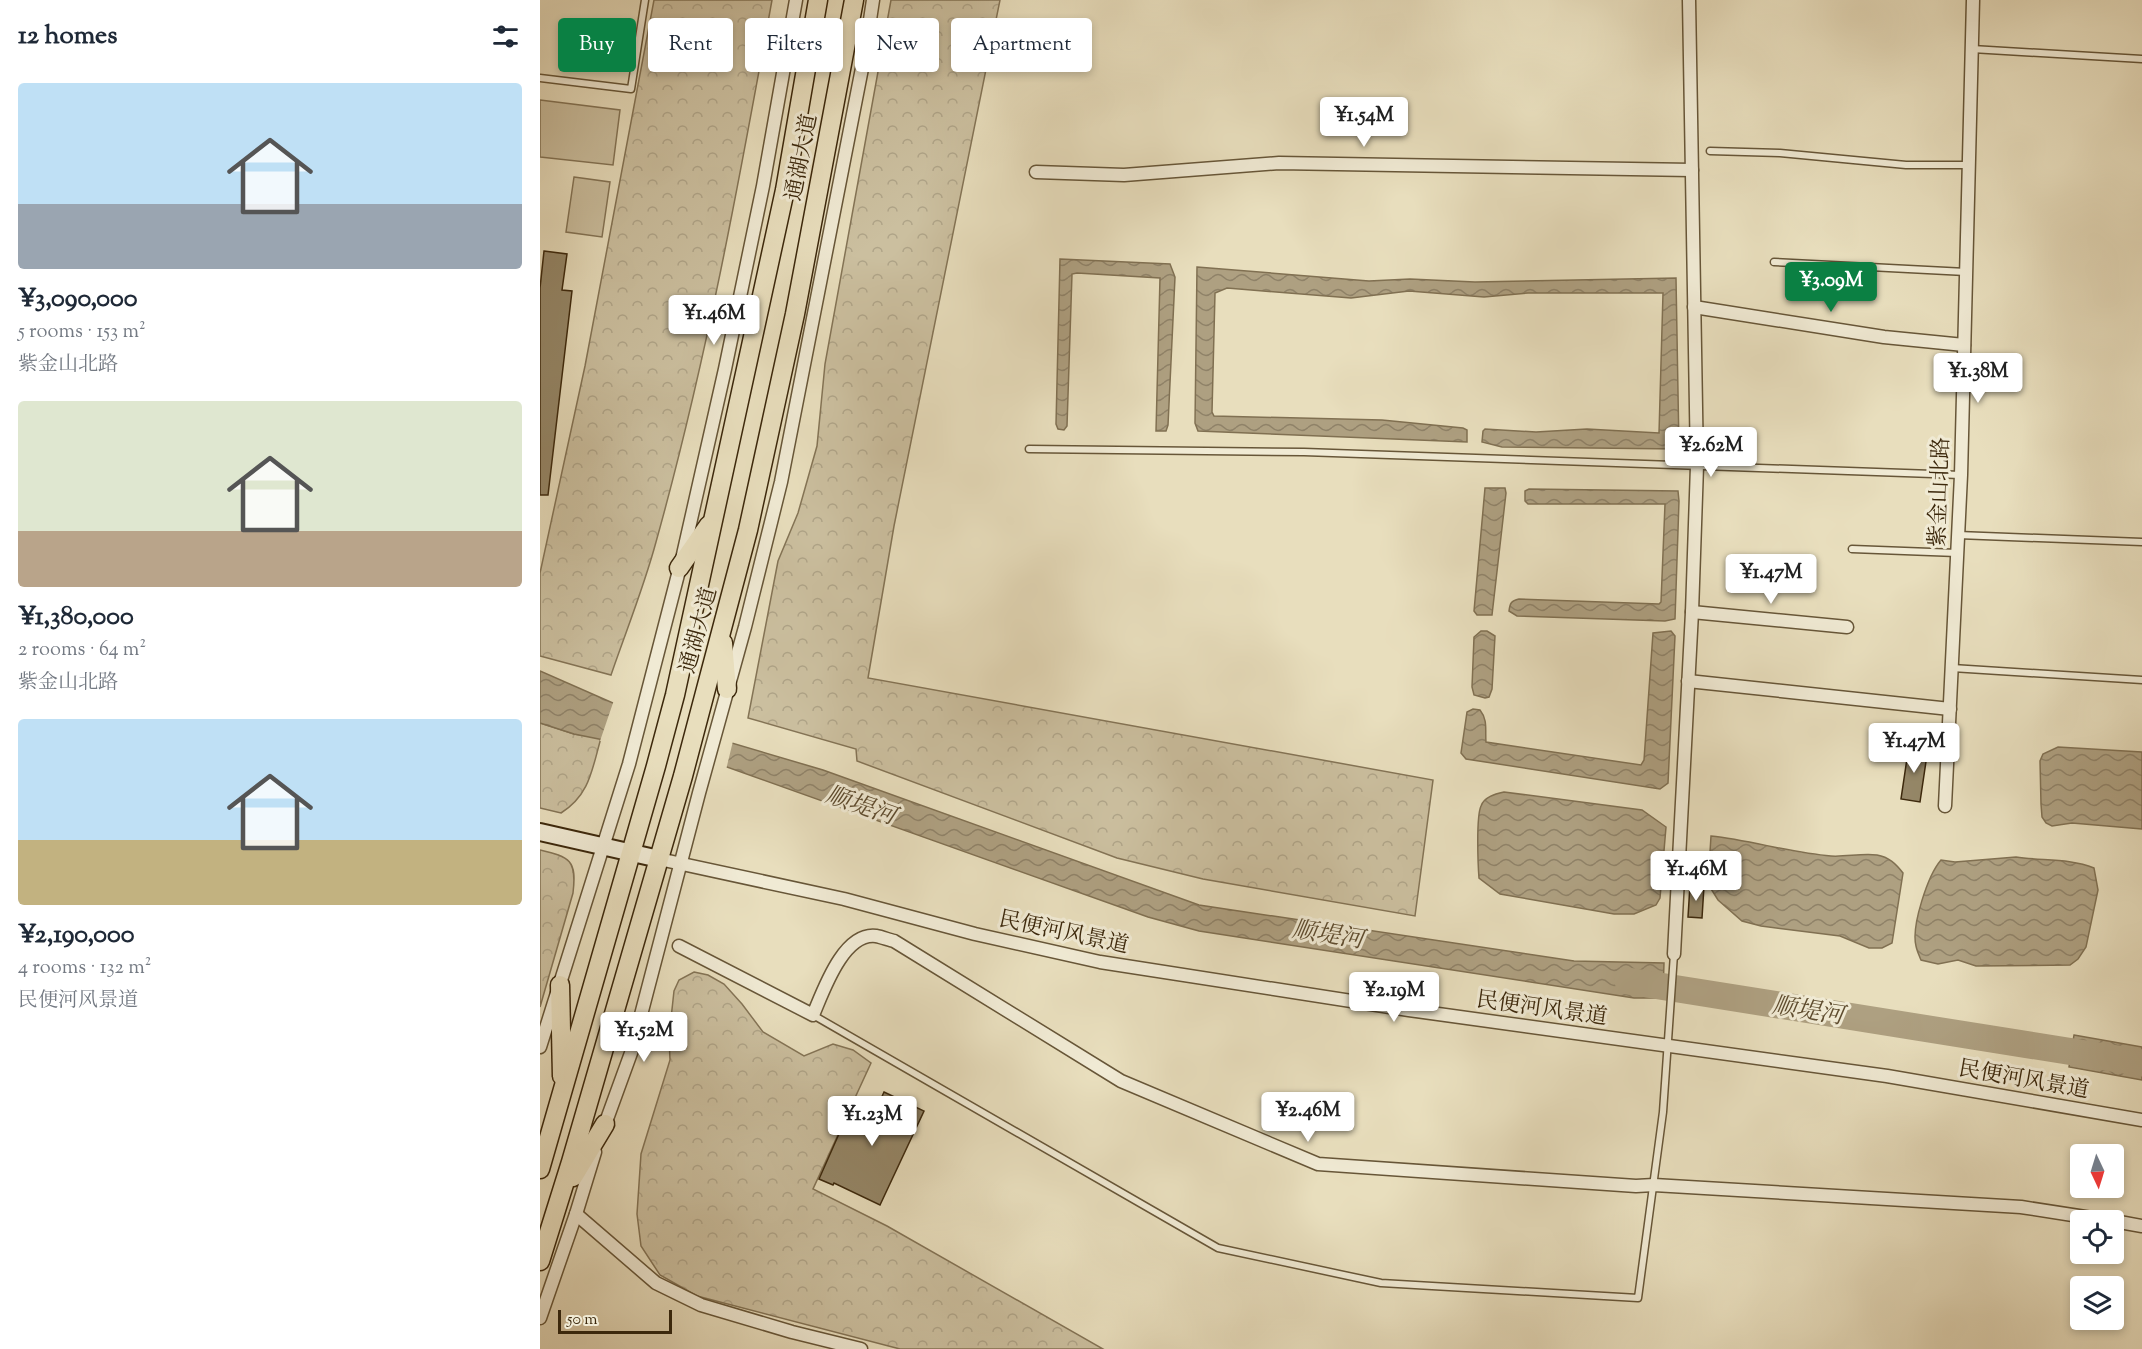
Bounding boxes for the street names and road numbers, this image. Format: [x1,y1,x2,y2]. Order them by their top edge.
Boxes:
street label: 通湖大道 [779,111,827,204]
street label: 紫金山北路 [1923,437,1959,548]
street label: 通湖大道 [673,584,727,677]
street label: 民便河风景道 [995,905,1131,963]
street label: 民便河风景道 [1474,985,1609,1035]
street label: 民便河风景道 [1956,1054,2091,1108]

